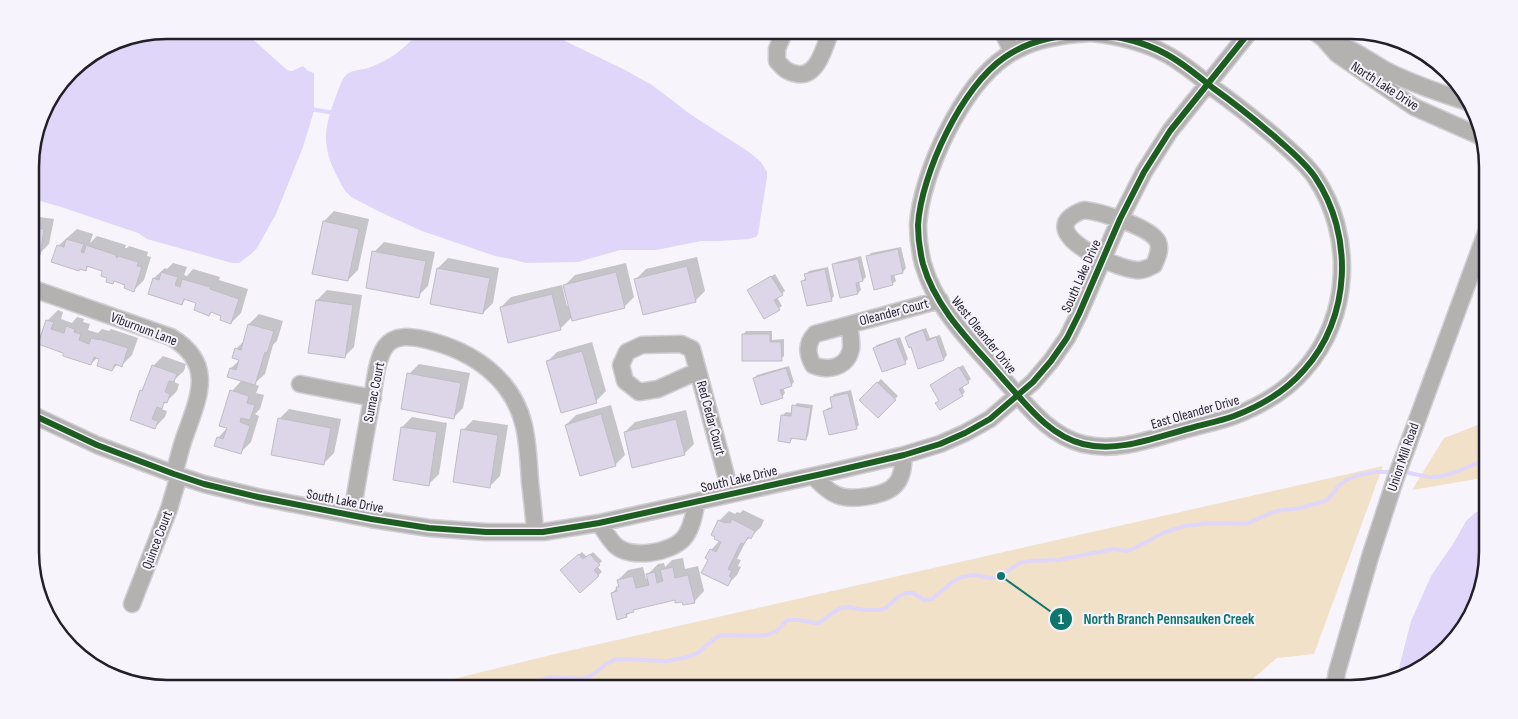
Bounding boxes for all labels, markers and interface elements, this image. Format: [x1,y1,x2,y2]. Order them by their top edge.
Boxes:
street label: North Lake Drive [1348,58,1422,114]
street label: South Lake Drive [1057,237,1105,315]
street label: West Oleander Drive [948,293,1020,377]
street label: Oleander Court [858,295,930,329]
street label: Viburnum Lane [108,309,180,349]
street label: Sumac Court [360,361,388,423]
street label: Red Cedar Court [693,379,729,457]
street label: East Oleander Drive [1149,391,1241,433]
street label: Union Mill Road [1383,420,1423,493]
street label: South Lake Drive [699,462,779,496]
street label: South Lake Drive [305,485,385,517]
street label: Quince Court [138,508,176,572]
callout: North Branch Pennsauken Creek [1049,604,1265,634]
text: 1 [1058,610,1064,629]
text: North Branch Pennsauken Creek [1084,610,1255,629]

